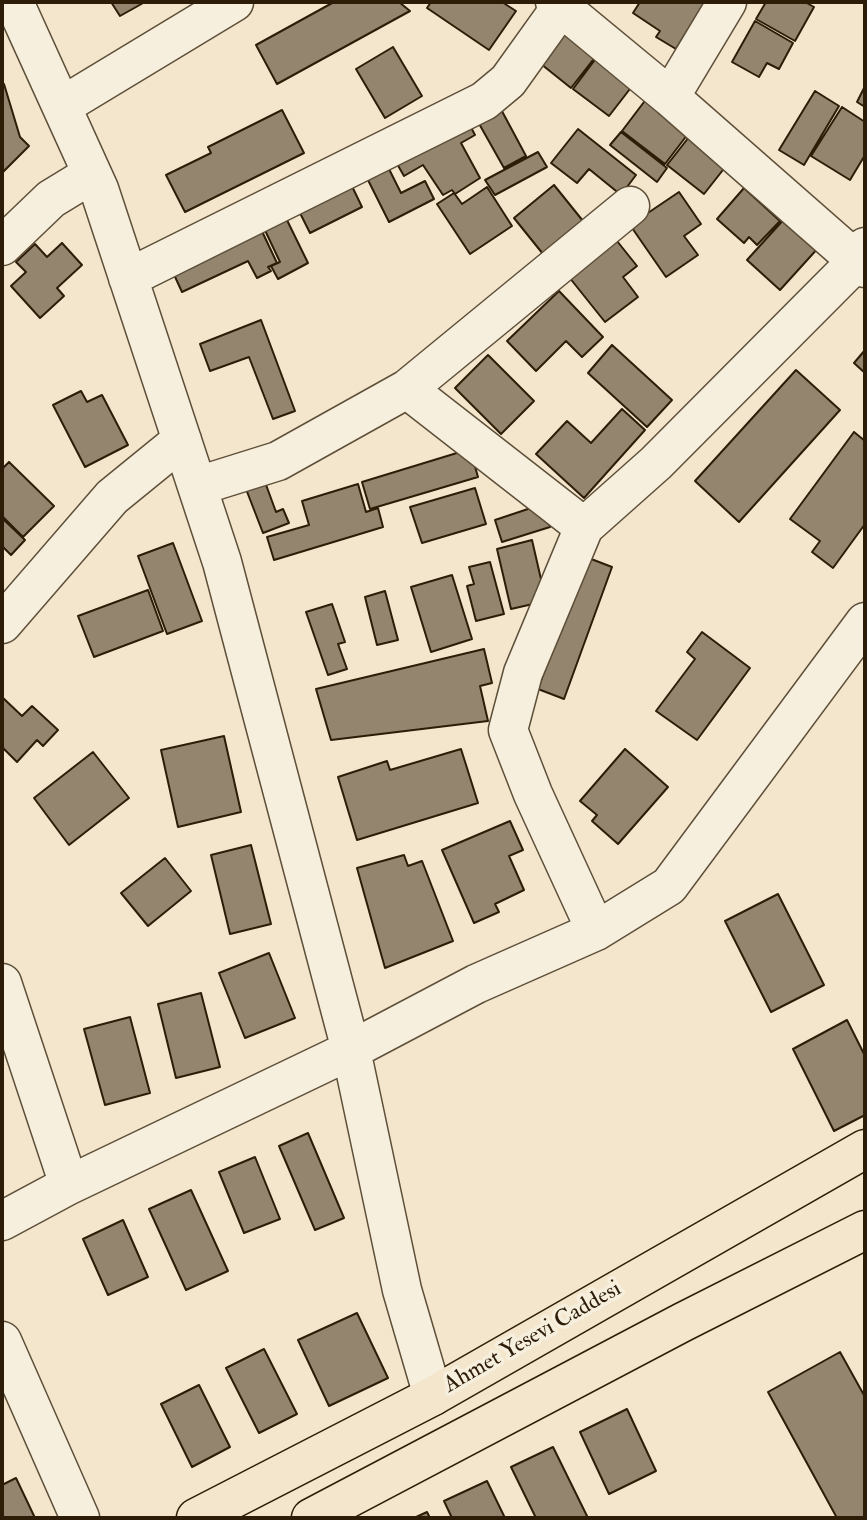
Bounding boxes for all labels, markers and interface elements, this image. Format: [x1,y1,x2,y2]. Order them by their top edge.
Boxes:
street label: Ahmet Yesevi Caddesi [439,1276,627,1400]

